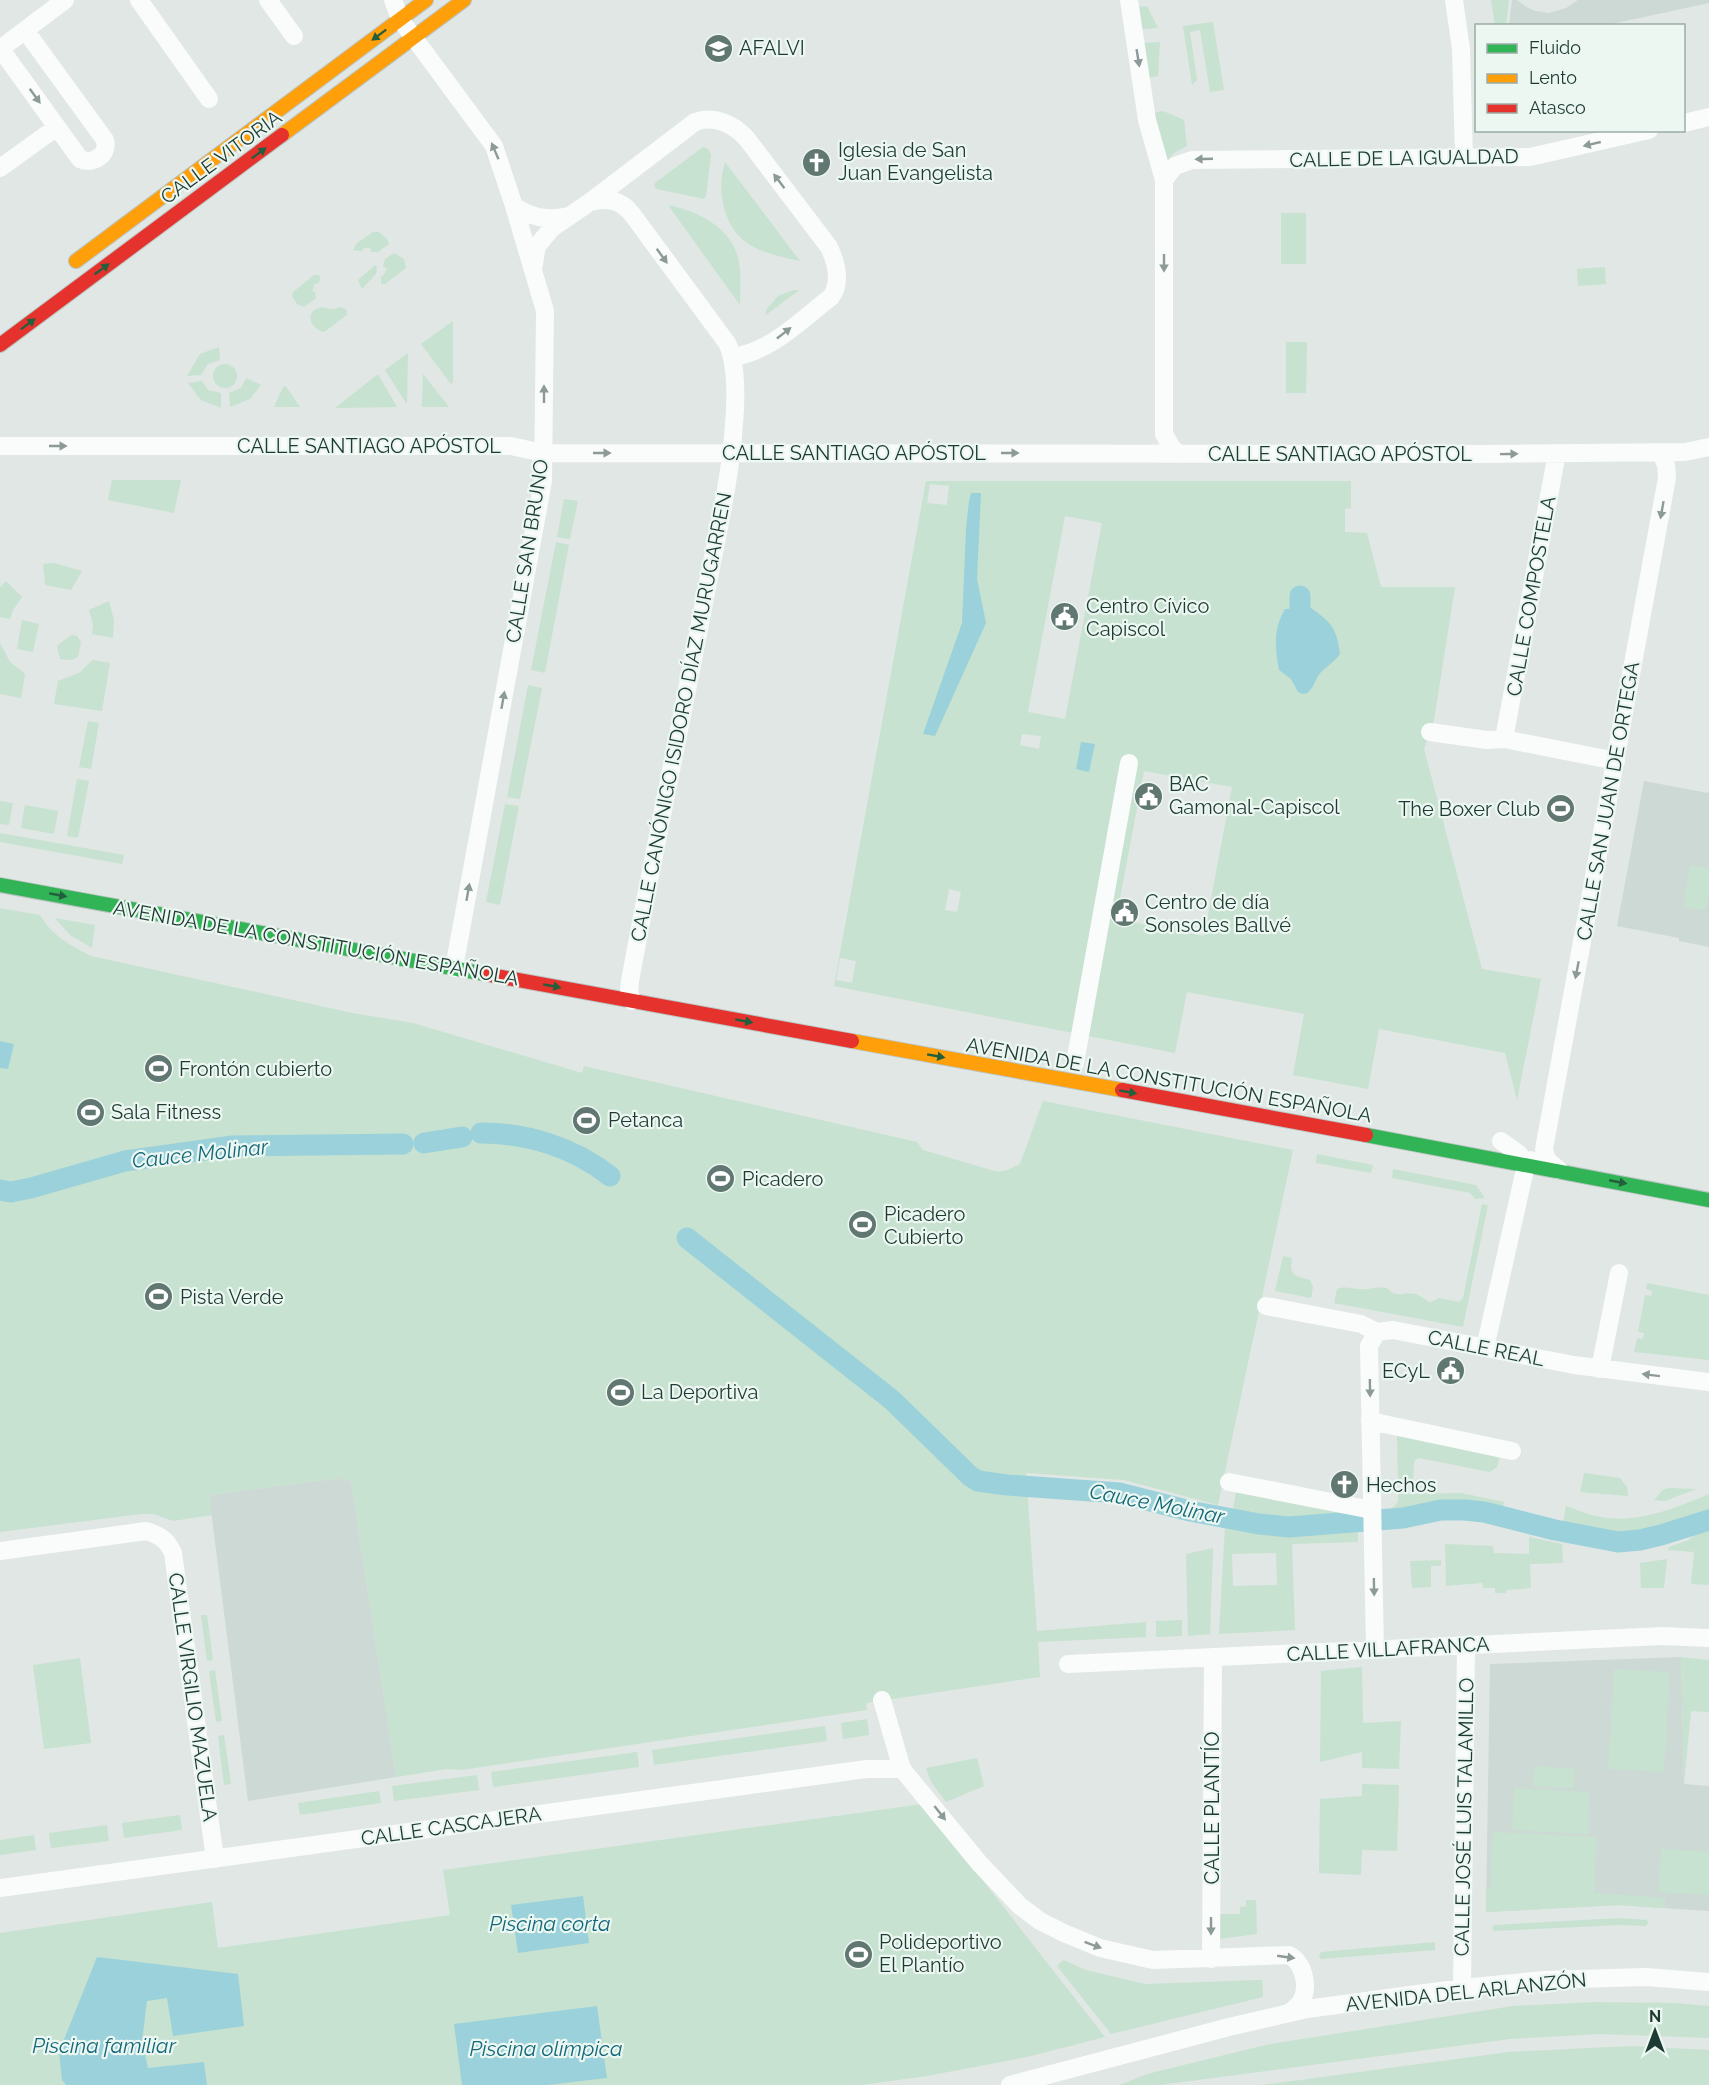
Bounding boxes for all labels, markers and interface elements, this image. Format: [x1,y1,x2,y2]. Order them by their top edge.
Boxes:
legend [1475,24,1685,132]
one-way arrow [371,28,386,40]
school or university icon: AFALVI [702,32,734,64]
place label: AFALVI [739,36,805,60]
text: Fluido [1529,37,1581,58]
one-way arrow [1133,48,1142,67]
text: Lento [1529,67,1577,88]
one-way arrow [28,88,40,103]
text: Atasco [1529,97,1586,118]
street label: CALLE VITORIA [156,105,287,209]
place label: Iglesia de San Juan Evangelista [838,138,993,185]
one-way arrow [1583,139,1601,149]
one-way arrow [490,142,499,159]
street label: CALLE DE LA IGUALDAD [1289,144,1519,172]
church icon: Iglesia de San Juan Evangelista [801,146,833,178]
one-way arrow [251,147,267,159]
one-way arrow [1194,155,1213,164]
one-way arrow [772,173,785,189]
one-way arrow [656,247,668,263]
one-way arrow [1159,253,1169,272]
one-way arrow [94,263,110,275]
one-way arrow [19,318,35,330]
one-way arrow [776,326,792,339]
one-way arrow [539,385,549,404]
street label: CALLE SANTIAGO APÓSTOL [237,434,501,458]
one-way arrow [49,441,68,451]
street label: CALLE SANTIAGO APÓSTOL [722,441,986,465]
street label: CALLE SANTIAGO APÓSTOL [1208,442,1472,466]
one-way arrow [592,448,611,458]
one-way arrow [1001,448,1020,458]
one-way arrow [1500,449,1519,459]
street label: CALLE SAN BRUNO [501,458,553,644]
street label: CALLE CANÓNIGO ISIDORO DÍAZ MURUGARREN [626,490,736,944]
street label: CALLE COMPOSTELA [1502,494,1561,698]
one-way arrow [1657,501,1666,520]
place label: Centro Cívico Capiscol [1086,594,1209,641]
public building icon: Centro Cívico Capiscol [1049,601,1081,633]
street label: CALLE SAN JUAN DE ORTEGA [1572,659,1644,942]
one-way arrow [499,690,508,709]
place label: BAC Gamonal-Capiscol [1169,772,1340,819]
public building icon: BAC Gamonal-Capiscol [1132,780,1164,812]
sports icon: The Boxer Club [1545,793,1577,825]
place label: The Boxer Club [1398,797,1540,821]
one-way arrow [464,882,473,901]
place label: Centro de día Sonsoles Ballvé [1145,890,1291,937]
one-way arrow [48,891,67,900]
street label: AVENIDA DE LA CONSTITUCIÓN ESPAÑOLA [111,895,521,991]
public building icon: Centro de día Sonsoles Ballvé [1108,897,1140,929]
one-way arrow [1572,961,1581,980]
one-way arrow [543,982,562,991]
one-way arrow [735,1017,754,1026]
street label: AVENIDA DE LA CONSTITUCIÓN ESPAÑOLA [964,1032,1374,1128]
one-way arrow [927,1052,946,1061]
sports icon: Frontón cubierto [142,1053,174,1085]
place label: Frontón cubierto [179,1057,332,1081]
one-way arrow [1119,1087,1138,1096]
sports icon: Sala Fitness [74,1096,106,1128]
place label: Sala Fitness [111,1100,221,1124]
sports icon: Petanca [571,1104,603,1136]
place label: Petanca [608,1108,683,1132]
water label: Cauce Molinar [131,1134,270,1173]
sports icon: Picadero [705,1163,737,1195]
place label: Picadero [742,1167,824,1191]
one-way arrow [1608,1178,1627,1187]
place label: Picadero Cubierto [884,1202,966,1249]
sports icon: Picadero Cubierto [847,1209,879,1241]
sports icon: Pista Verde [143,1281,175,1313]
place label: Pista Verde [180,1285,284,1309]
street label: CALLE REAL [1426,1325,1547,1371]
public building icon: ECyL [1435,1355,1467,1387]
place label: ECyL [1382,1359,1430,1383]
one-way arrow [1641,1370,1660,1380]
sports icon: La Deportiva [604,1376,636,1408]
one-way arrow [1365,1378,1374,1397]
place label: La Deportiva [641,1380,758,1404]
church icon: Hechos [1329,1469,1361,1501]
place label: Hechos [1366,1473,1437,1497]
water label: Cauce Molinar [1088,1478,1227,1529]
street label: CALLE VIRGILIO MAZUELA [164,1571,222,1823]
one-way arrow [1369,1577,1379,1596]
street label: CALLE VILLAFRANCA [1286,1632,1491,1666]
street label: CALLE JOSÉ LUIS TALAMILLO [1450,1677,1478,1957]
street label: CALLE PLANTÍO [1200,1732,1224,1884]
street label: CALLE CASCAJERA [359,1801,543,1851]
one-way arrow [933,1806,945,1821]
water label: Piscina corta [489,1911,611,1936]
one-way arrow [1206,1916,1216,1935]
place label: Polideportivo El Plantío [879,1930,1002,1977]
sports icon: Polideportivo El Plantío [842,1938,874,1970]
one-way arrow [1084,1941,1102,1951]
one-way arrow [1277,1953,1296,1962]
street label: AVENIDA DEL ARLANZÓN [1344,1967,1588,2017]
north arrow [1625,2001,1685,2061]
text: N [1649,2007,1661,2026]
water label: Piscina familiar [32,2033,177,2058]
water label: Piscina olímpica [470,2036,622,2061]

